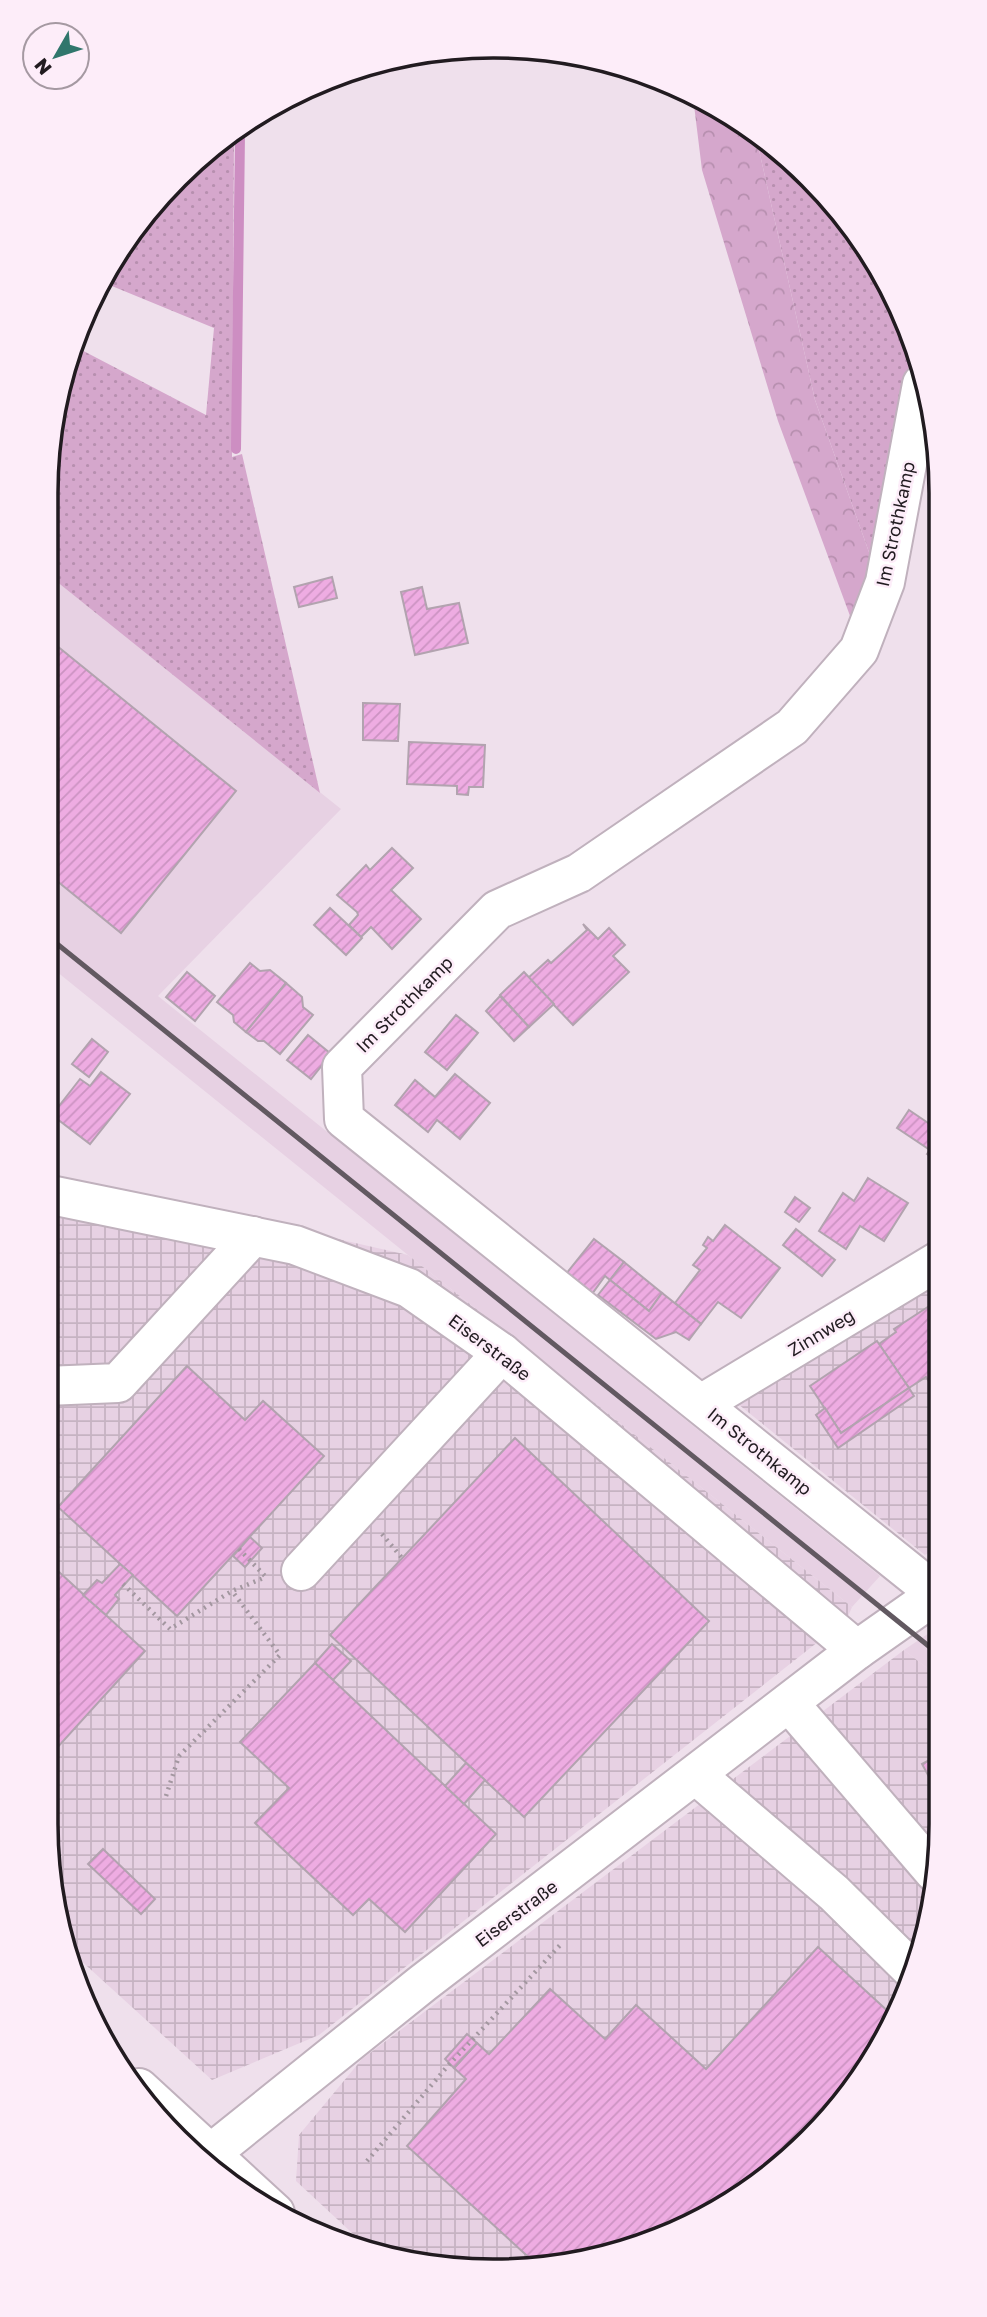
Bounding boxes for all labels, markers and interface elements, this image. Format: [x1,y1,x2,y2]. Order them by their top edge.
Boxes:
north arrow [21,21,91,91]
text: N [29,54,56,80]
street label: Im Strothkamp [871,459,919,589]
street label: Im Strothkamp [351,951,457,1057]
street label: Zinnweg [784,1304,858,1360]
street label: Eiserstraße [444,1309,536,1385]
street label: Im Strothkamp [704,1402,816,1500]
street label: Eiserstraße [470,1875,562,1951]

